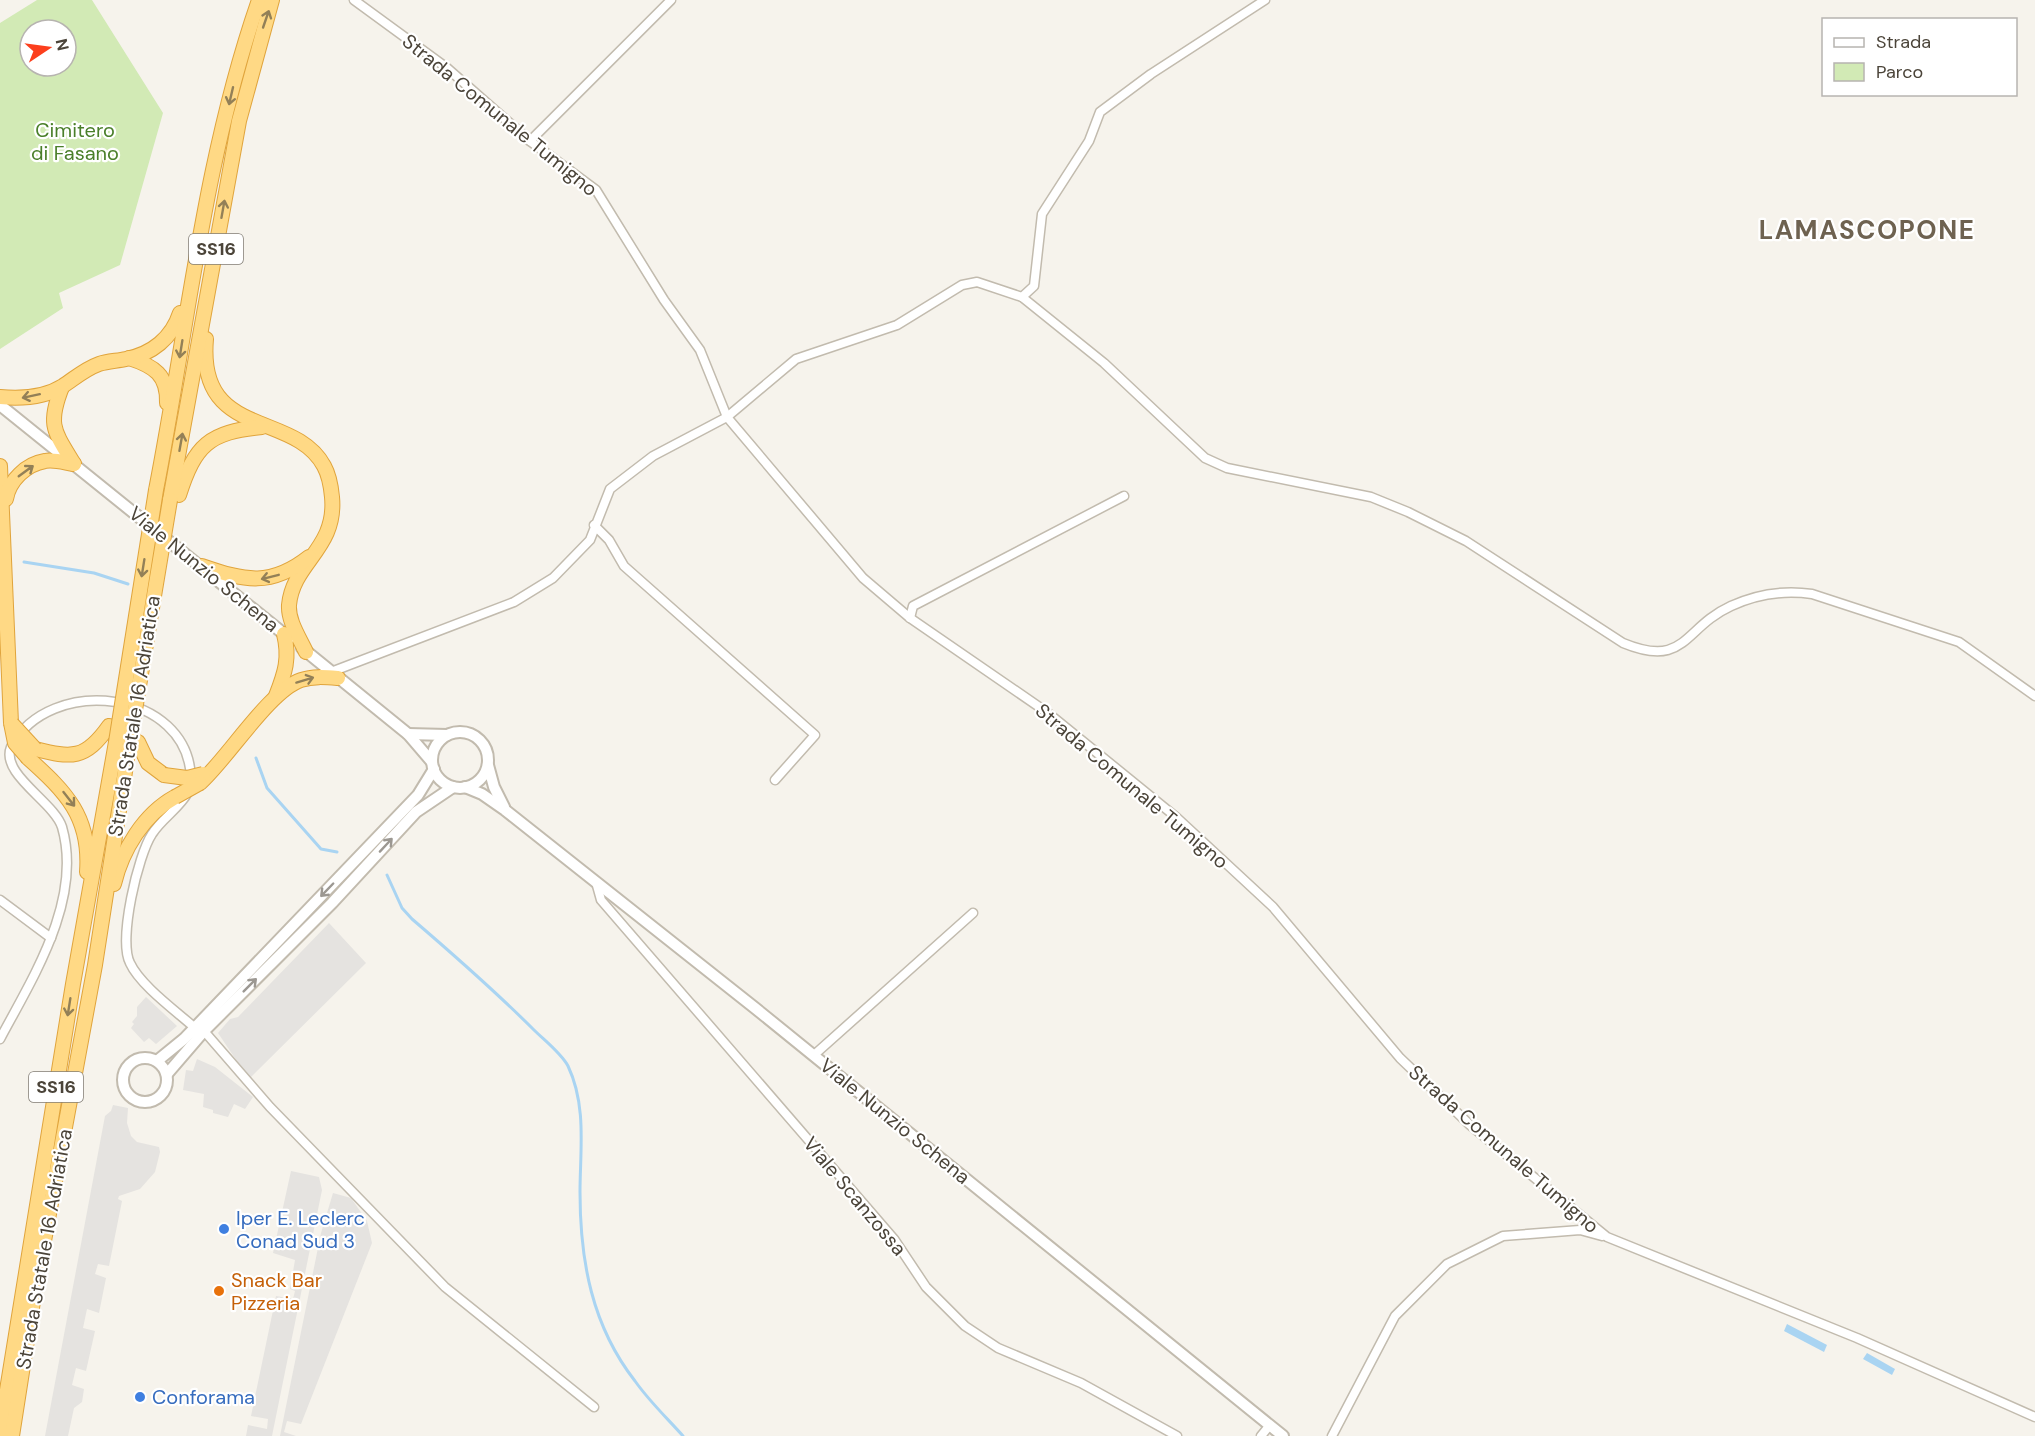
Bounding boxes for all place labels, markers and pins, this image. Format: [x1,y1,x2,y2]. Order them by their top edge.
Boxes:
place label: Iper E. Leclerc Conad Sud 3 [236,1205,365,1254]
marker: Iper E. Leclerc Conad Sud 3 [217,1222,231,1236]
place label: Snack Bar Pizzeria [231,1267,322,1316]
marker: Snack Bar Pizzeria [212,1284,226,1298]
place label: Conforama [152,1384,255,1410]
marker: Conforama [133,1390,147,1404]

